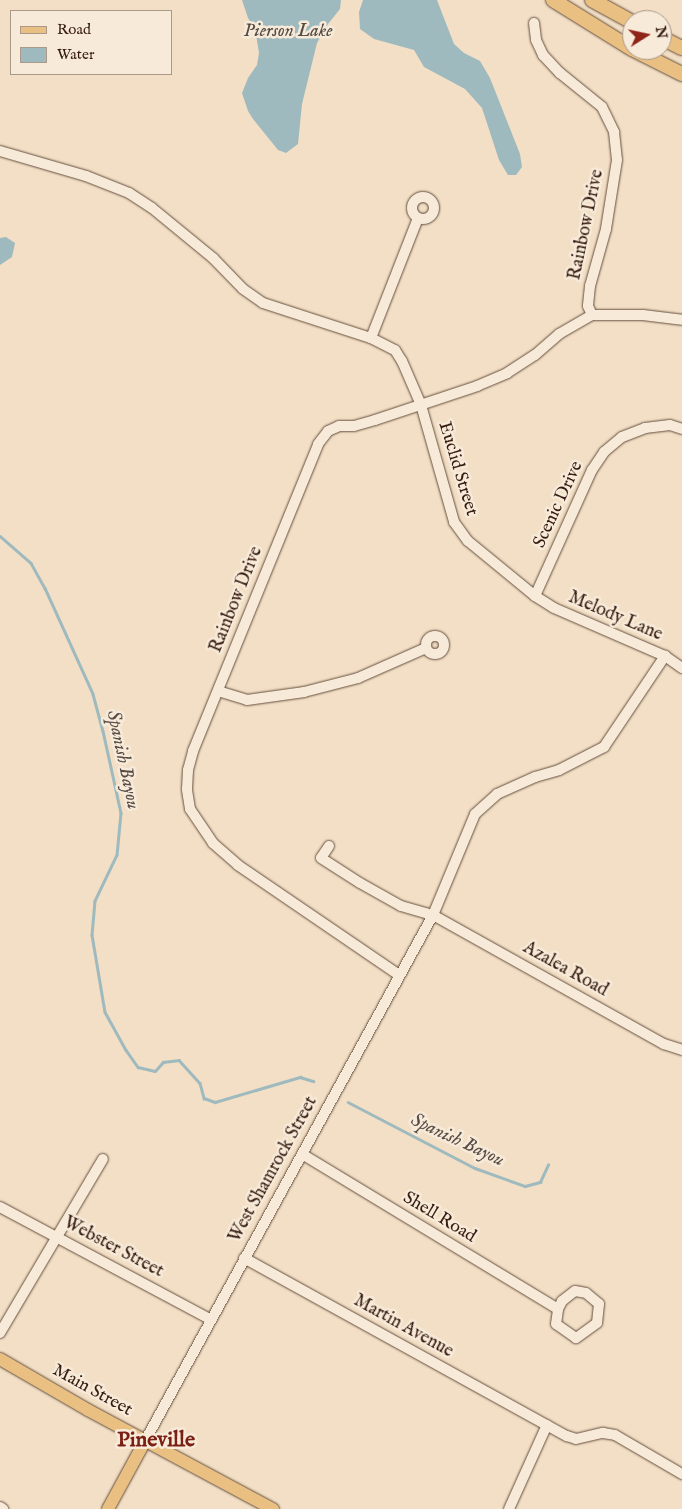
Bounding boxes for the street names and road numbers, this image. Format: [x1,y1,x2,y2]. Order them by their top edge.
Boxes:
street label: Rainbow Drive [565,168,609,282]
street label: Euclid Street [432,419,482,519]
street label: Scenic Drive [530,458,588,552]
street label: Rainbow Drive [206,544,268,656]
street label: Melody Lane [565,587,665,647]
street label: Azalea Road [519,938,611,1002]
street label: West Shamrock Street [225,1093,323,1247]
street label: Shell Road [399,1188,479,1248]
street label: Webster Street [59,1213,167,1283]
street label: Martin Avenue [349,1291,457,1363]
street label: Main Street [48,1360,136,1422]

